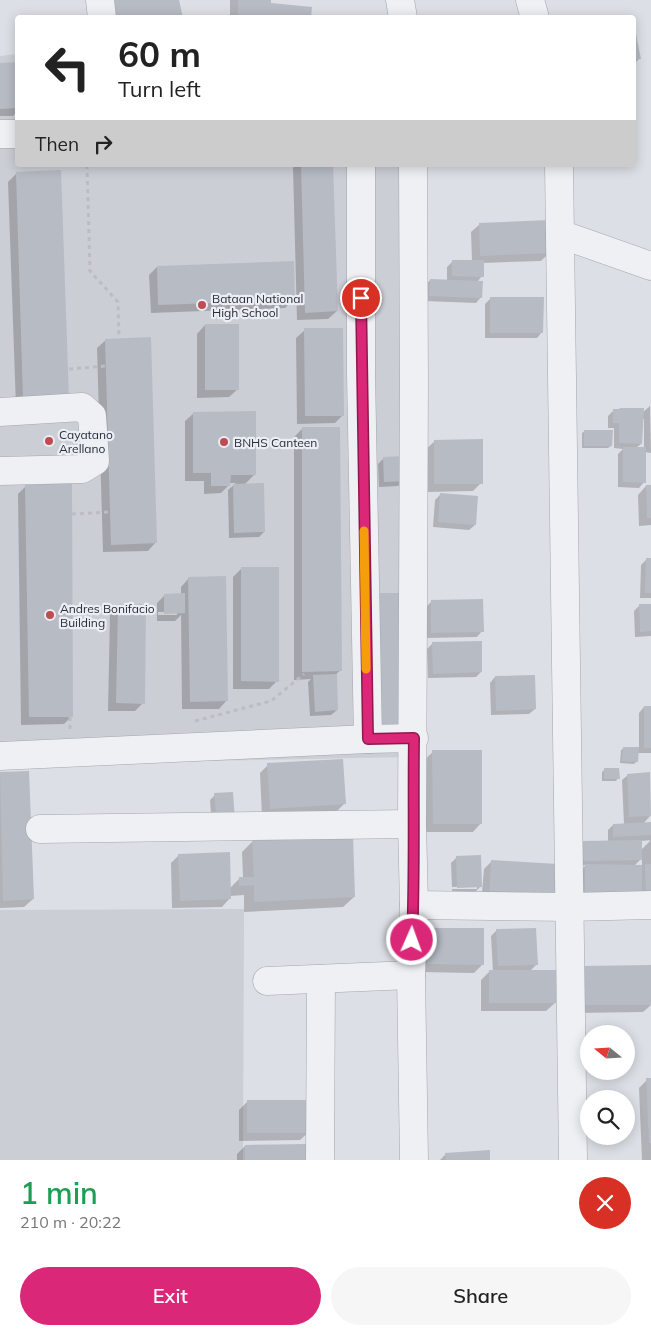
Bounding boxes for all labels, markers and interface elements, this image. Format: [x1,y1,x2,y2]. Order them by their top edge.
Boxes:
text: 60 m [118,32,201,76]
icon: left [35,35,100,100]
text: Turn left [118,75,201,103]
icon: right [89,130,117,158]
text: Then [35,132,79,156]
pin [340,277,382,319]
icon: arrive [347,284,375,312]
place label: Bataan National High School [212,291,303,320]
marker: Bataan National High School [196,299,208,311]
place label: Cayatano Arellano [59,427,113,456]
marker: Cayatano Arellano [43,435,55,447]
place label: BNHS Canteen [234,435,317,450]
marker: BNHS Canteen [218,436,230,448]
place label: Andres Bonifacio Building [60,601,155,630]
marker: Andres Bonifacio Building [44,609,56,621]
position arrow [385,913,437,965]
north arrow [580,1025,635,1080]
map controls [580,1025,635,1145]
button: search [580,1090,635,1145]
text: 1 min [20,1174,98,1212]
button: close [579,1177,631,1229]
text: 210 m · 20:22 [20,1212,121,1232]
button: Exit [20,1267,321,1325]
button: Share [331,1267,631,1325]

